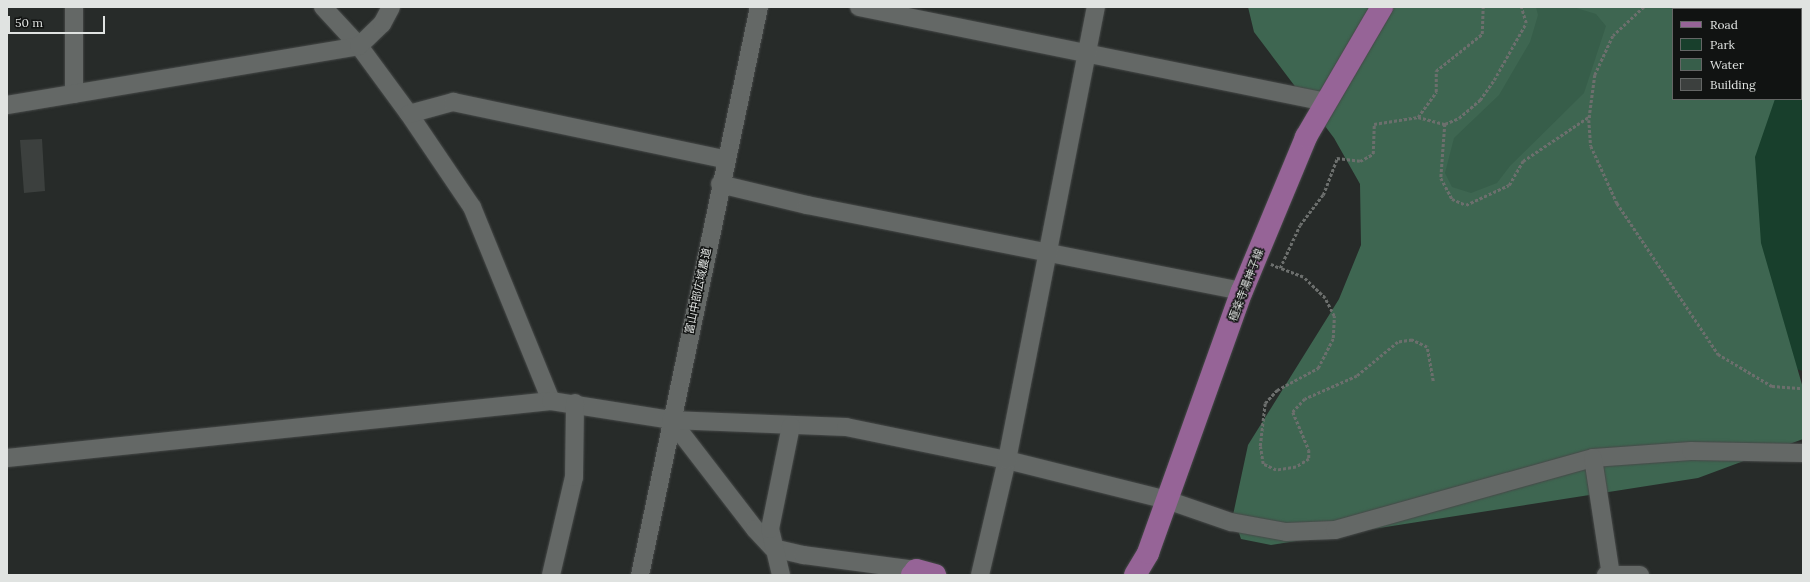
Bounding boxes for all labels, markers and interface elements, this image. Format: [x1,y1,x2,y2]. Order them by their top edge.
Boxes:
scale bar [10,8,107,34]
legend [1672,8,1802,100]
text: 50 m [15,15,43,30]
text: Road [1710,17,1738,32]
text: Park [1710,37,1735,52]
text: Water [1710,57,1744,72]
text: Building [1710,77,1756,92]
street label: 富山中部広域農道 [682,247,714,335]
street label: 極楽寺湯神子線 [1226,247,1266,323]

